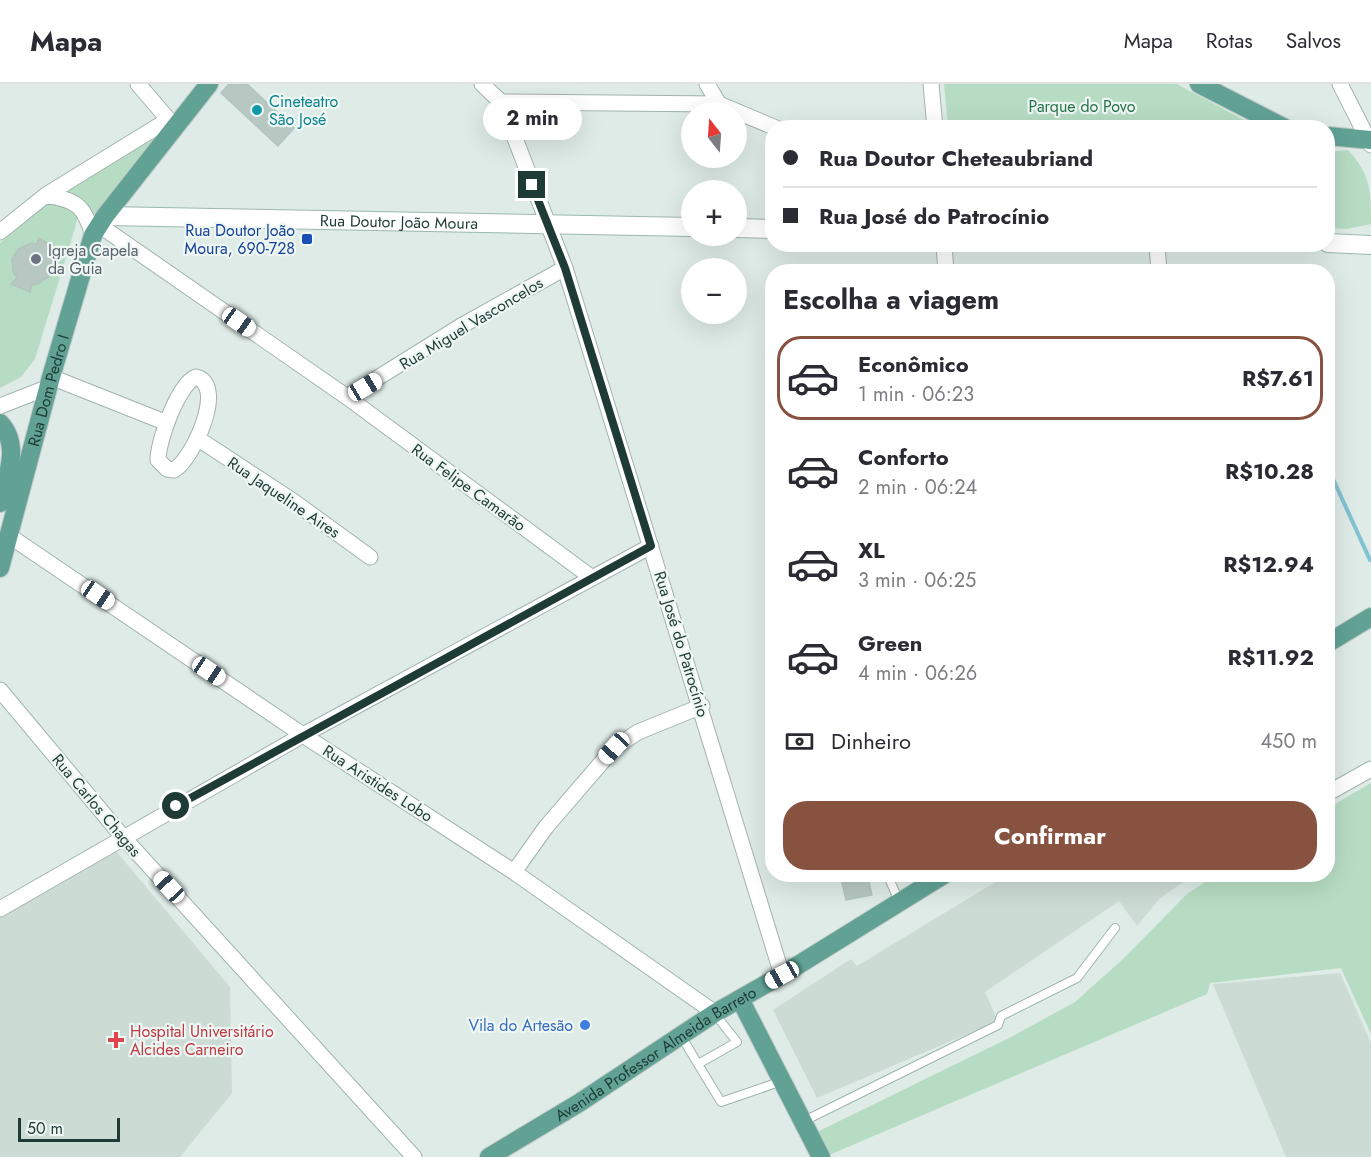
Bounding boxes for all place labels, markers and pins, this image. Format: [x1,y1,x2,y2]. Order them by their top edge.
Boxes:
place label: Cineteatro São José [269,90,339,131]
marker: Cineteatro São José [250,103,264,117]
place label: Rua Doutor João Moura, 690-728 [184,219,295,260]
marker: Rua Doutor João Moura, 690-728 [300,232,314,246]
place label: Igreja Capela da Guia [48,239,138,280]
marker: Igreja Capela da Guia [29,252,43,266]
place label: Vila do Artesão [468,1014,573,1037]
marker: Vila do Artesão [578,1018,592,1032]
place label: Hospital Universitário Alcides Carneiro [130,1020,274,1061]
marker: Hospital Universitário Alcides Carneiro [107,1031,125,1049]

